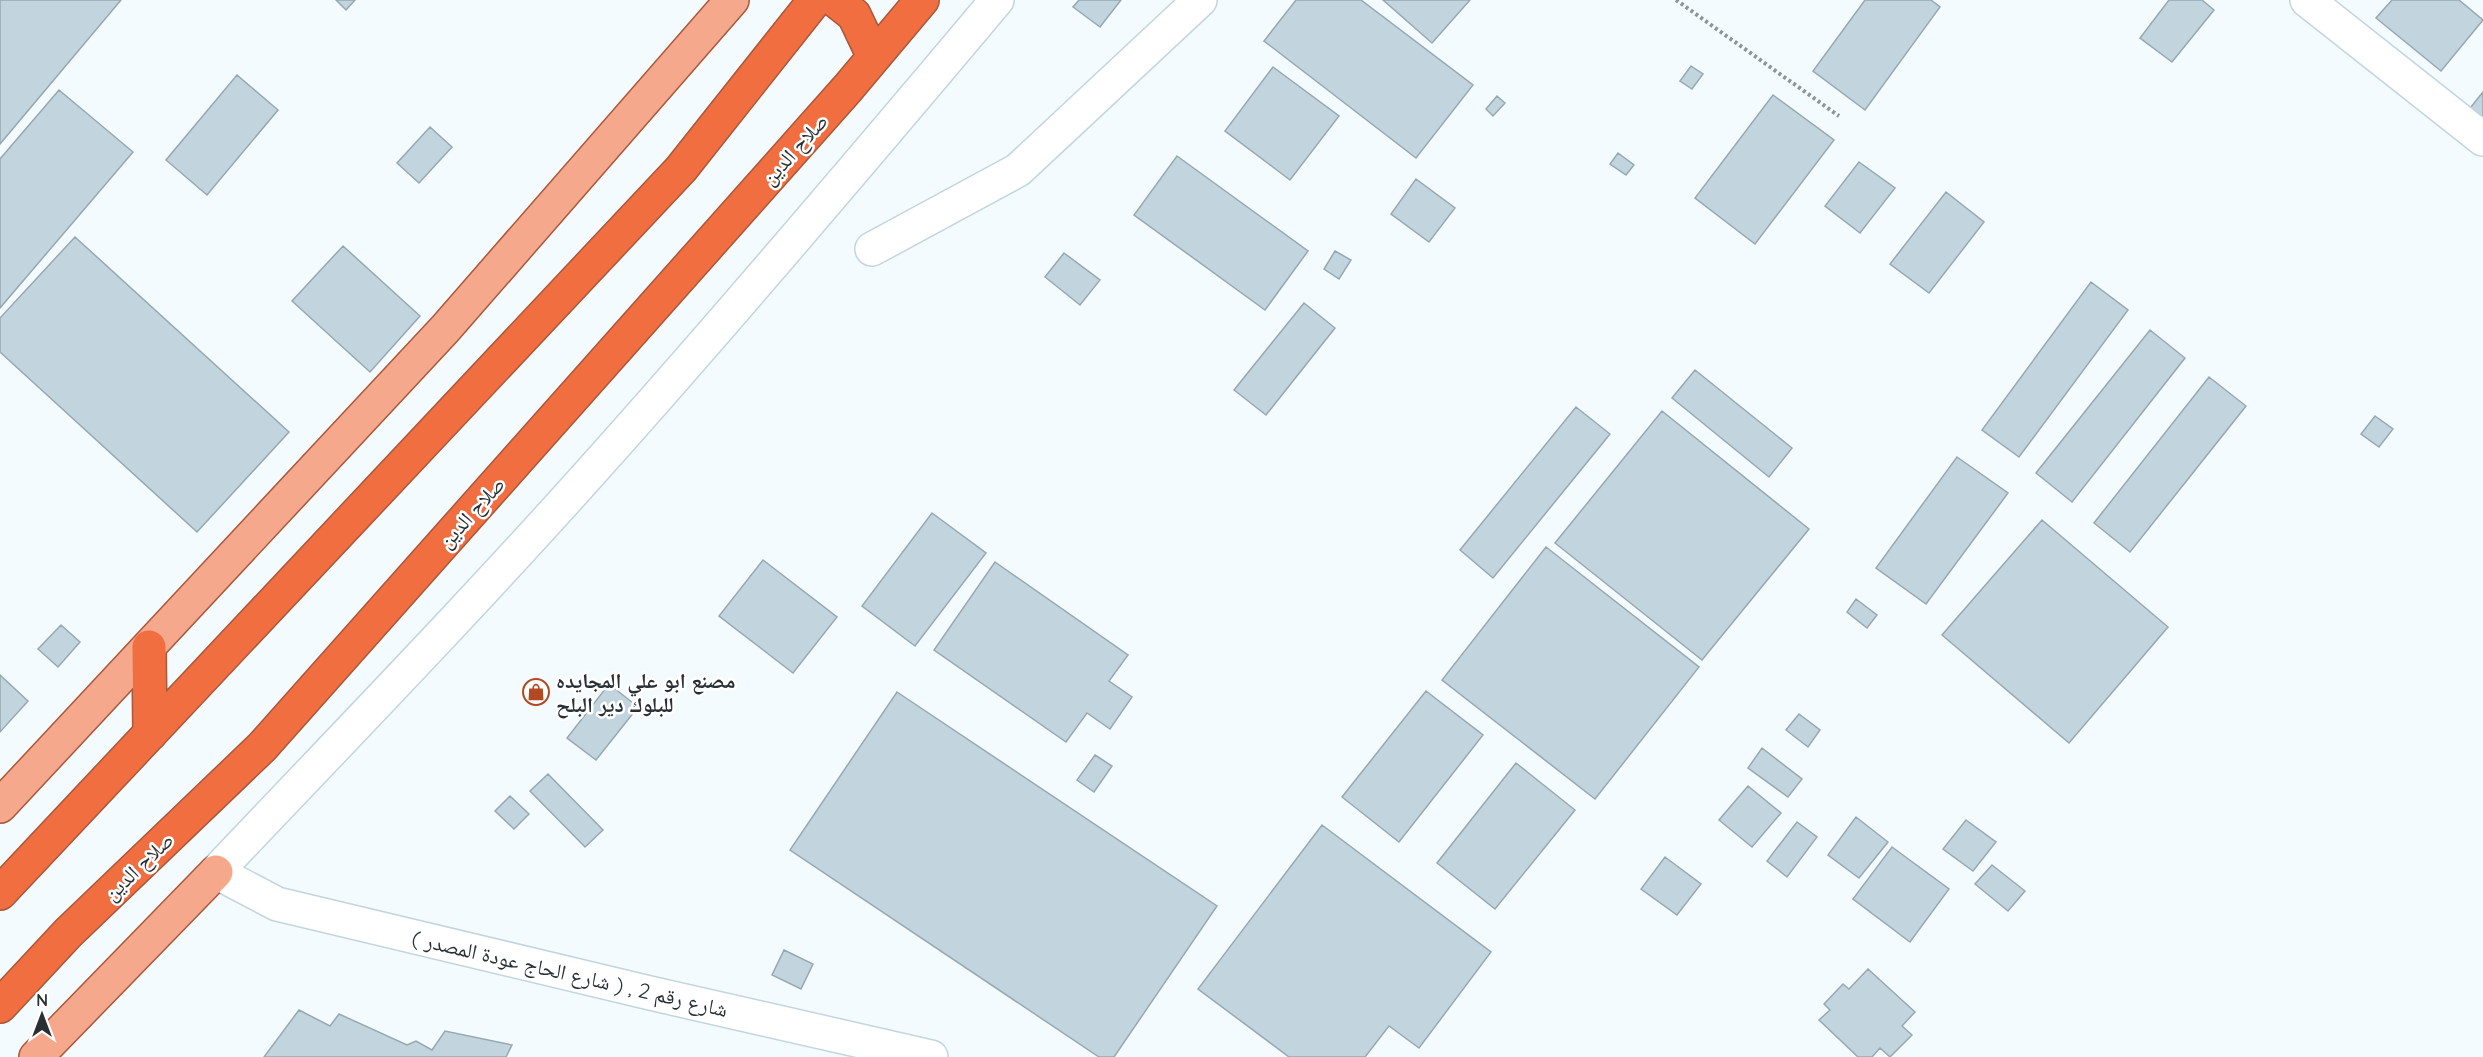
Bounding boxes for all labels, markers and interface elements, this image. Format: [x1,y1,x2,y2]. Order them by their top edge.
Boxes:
street label: صلاح الدين [755,108,834,191]
street label: صلاح الدين [432,471,511,554]
place label: مصنع ابو علي المجايده للبلوك دير البلح [556,667,735,719]
shop icon: مصنع ابو علي المجايده للبلوك دير البلح [521,677,551,707]
street label: صلاح الدين [98,826,179,906]
street label: شارع رقم 2 , ( شارع الحاج عودة المصدر ) [409,924,730,1024]
north arrow [12,985,72,1045]
text: N [36,990,48,1010]

